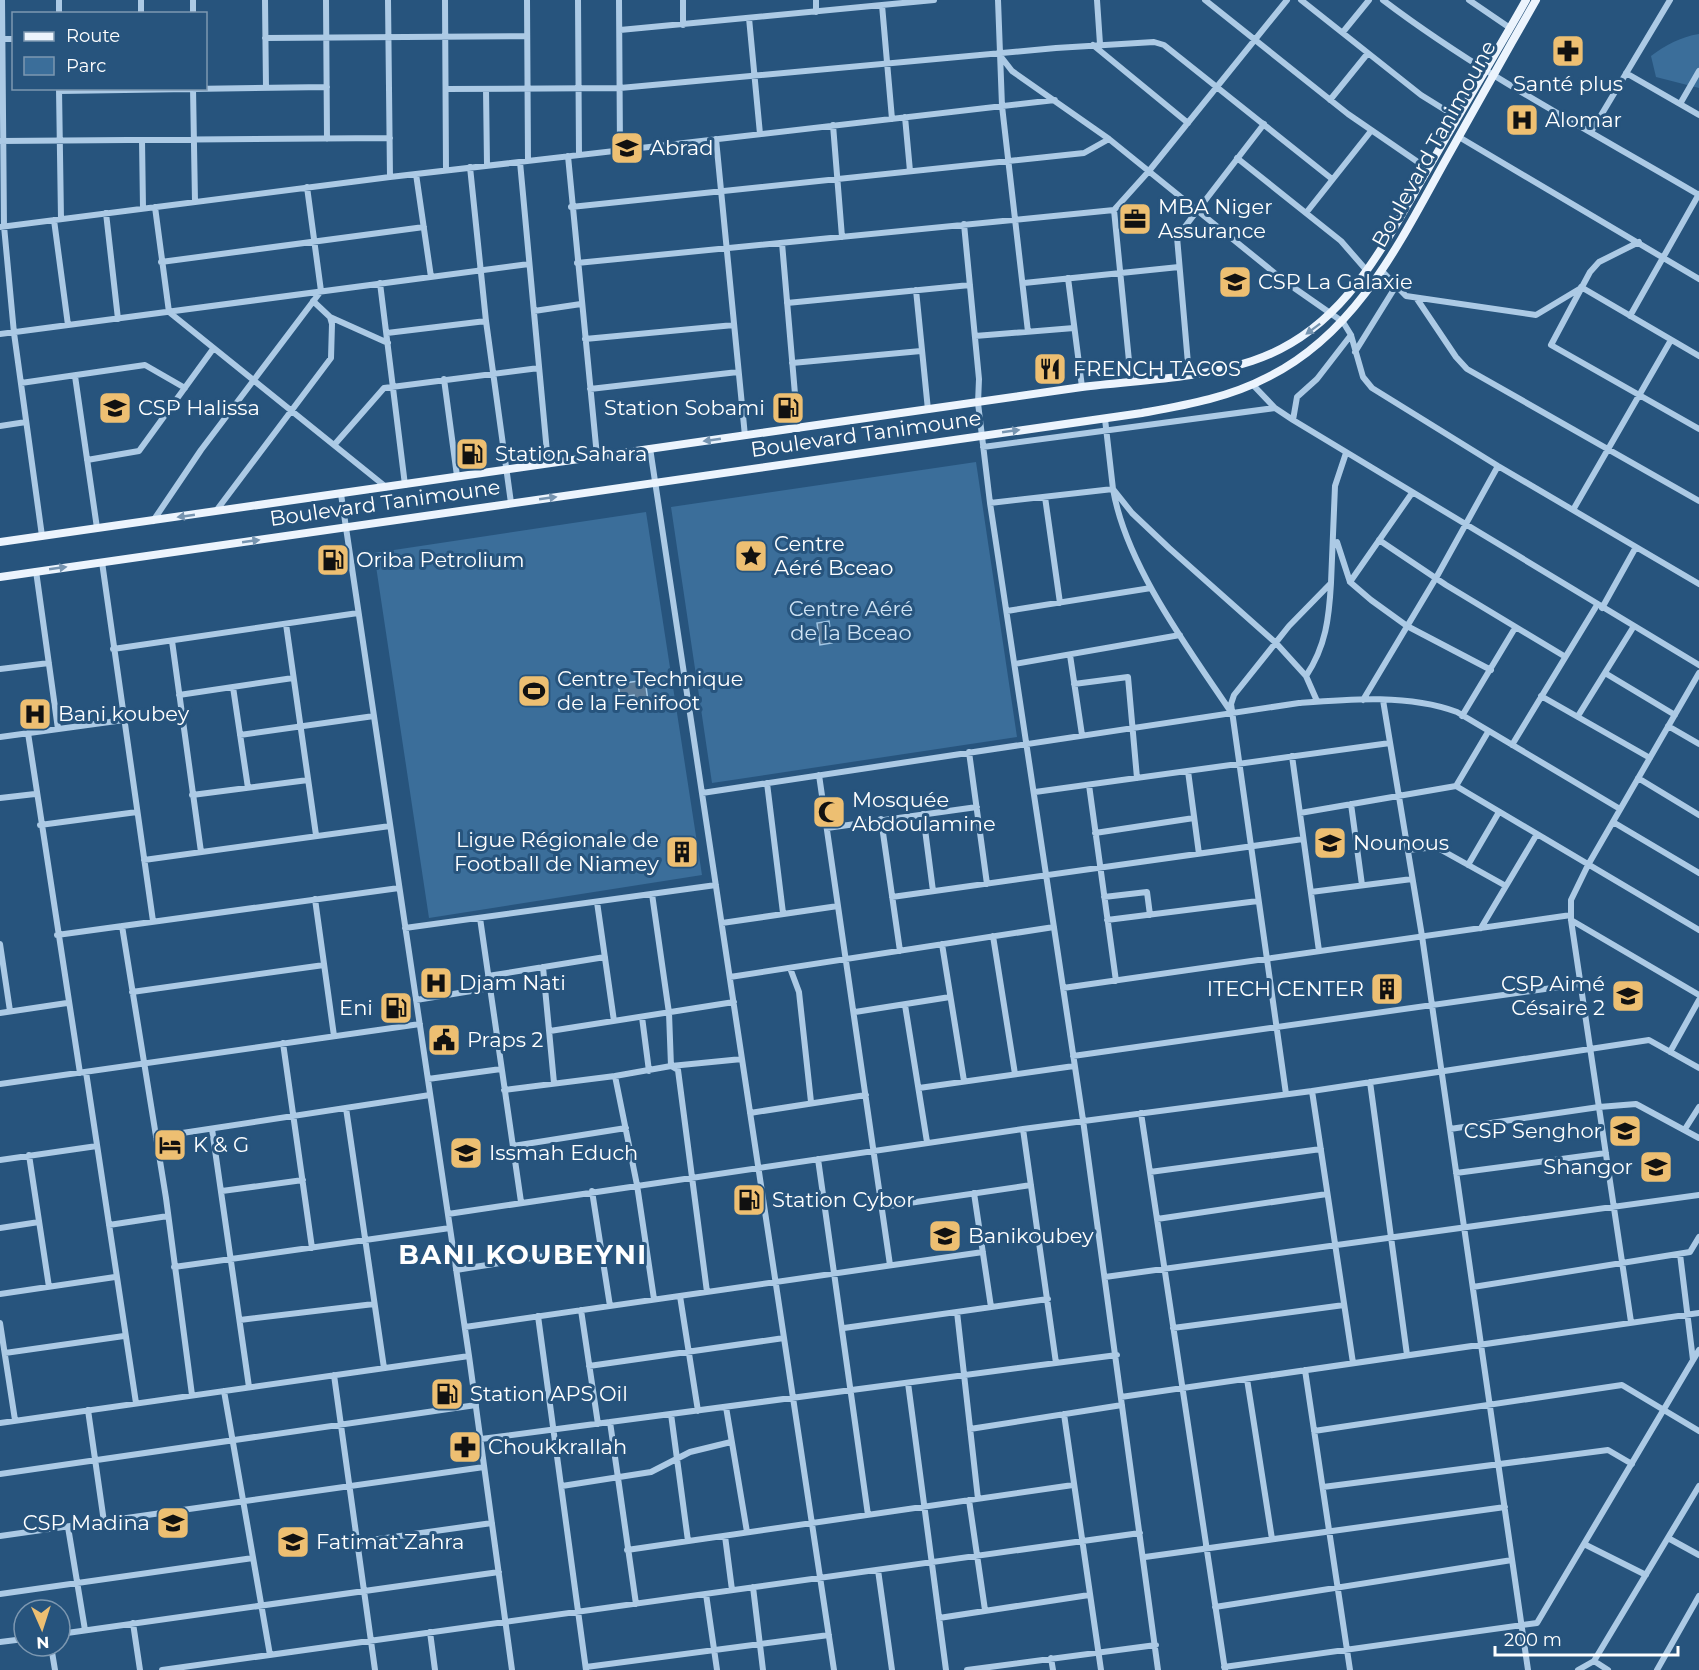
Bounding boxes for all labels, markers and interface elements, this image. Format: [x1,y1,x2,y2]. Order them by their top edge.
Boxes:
legend [12,12,207,90]
text: Route [66,25,120,47]
pharmacy icon: Santé plus [1550,33,1586,69]
street label: Boulevard Tanimoune [1366,36,1501,252]
text: Parc [66,55,106,77]
place label: Santé plus [1513,71,1623,96]
hospital icon: Alomar [1504,102,1540,138]
place label: Alomar [1545,107,1622,132]
school or university icon: Abrad [609,130,645,166]
place label: Abrad [650,135,714,160]
place label: MBA Niger Assurance [1158,194,1273,243]
office icon: MBA Niger Assurance [1117,201,1153,237]
school or university icon: CSP La Galaxie [1217,264,1253,300]
place label: CSP La Galaxie [1258,269,1413,294]
one-way arrow [1305,323,1321,335]
restaurant icon: FRENCH TACOS [1032,351,1068,387]
place label: FRENCH TACOS [1073,356,1241,381]
school or university icon: CSP Halissa [97,390,133,426]
fuel station icon: Station Sobami [770,390,806,426]
place label: CSP Halissa [138,395,260,420]
place label: Station Sobami [604,395,765,420]
street label: Boulevard Tanimoune [749,405,983,462]
one-way arrow [1002,427,1021,436]
fuel station icon: Station Sahara [454,436,490,472]
one-way arrow [702,436,721,445]
place label: Station Sahara [495,441,647,466]
street label: Boulevard Tanimoune [268,474,502,531]
one-way arrow [538,493,557,502]
one-way arrow [177,511,196,520]
place label: Centre Aéré Bceao [774,531,893,580]
one-way arrow [242,536,261,546]
place icon: Centre Aéré Bceao [733,538,769,574]
fuel station icon: Oriba Petrolium [315,542,351,578]
place label: Oriba Petrolium [356,547,525,572]
one-way arrow [49,564,68,573]
park label: Centre Aéré de la Bceao [789,596,913,645]
place label: Centre Technique de la Fenifoot [557,666,743,715]
sports icon: Centre Technique de la Fenifoot [516,673,552,709]
hospital icon: Bani koubey [17,696,53,732]
place label: Bani koubey [58,701,190,726]
place label: Mosquée Abdoulamine [852,787,996,836]
mosque icon: Mosquée Abdoulamine [811,794,847,830]
school or university icon: Nounous [1312,825,1348,861]
place label: Ligue Régionale de Football de Niamey [454,827,660,876]
place label: Nounous [1353,830,1449,855]
building icon: Ligue Régionale de Football de Niamey [664,834,700,870]
hospital icon: Djam Nati [418,965,454,1001]
place label: Djam Nati [459,970,566,995]
building icon: ITECH CENTER [1369,971,1405,1007]
place label: CSP Aimé Césaire 2 [1501,971,1605,1020]
place label: ITECH CENTER [1207,976,1364,1001]
school or university icon: CSP Aimé Césaire 2 [1610,978,1646,1014]
fuel station icon: Eni [378,990,414,1026]
place label: Eni [339,995,373,1020]
public building icon: Praps 2 [426,1022,462,1058]
place label: Praps 2 [467,1027,544,1052]
school or university icon: CSP Senghor [1607,1113,1643,1149]
place label: CSP Senghor [1464,1118,1602,1143]
hotel icon: K & G [152,1127,188,1163]
place label: K & G [193,1132,249,1157]
school or university icon: Issmah Educh [448,1135,484,1171]
place label: Issmah Educh [489,1140,638,1165]
school or university icon: Shangor [1638,1149,1674,1185]
place label: Shangor [1543,1154,1633,1179]
fuel station icon: Station Cybor [731,1182,767,1218]
place label: Station Cybor [772,1187,915,1212]
school or university icon: Banikoubey [927,1218,963,1254]
place label: Banikoubey [968,1223,1094,1248]
district label: BANI KOUBEYNI [398,1238,648,1271]
fuel station icon: Station APS Oil [429,1376,465,1412]
place label: Station APS Oil [470,1381,628,1406]
pharmacy icon: Choukkrallah [447,1429,483,1465]
place label: Choukkrallah [488,1434,627,1459]
school or university icon: CSP Madina [155,1505,191,1541]
place label: CSP Madina [23,1510,150,1535]
school or university icon: Fatimat Zahra [275,1524,311,1560]
place label: Fatimat Zahra [316,1529,464,1554]
north arrow [12,1598,72,1658]
scale bar [1495,1619,1678,1657]
text: 200 m [1504,1629,1562,1651]
text: N [36,1633,50,1652]

